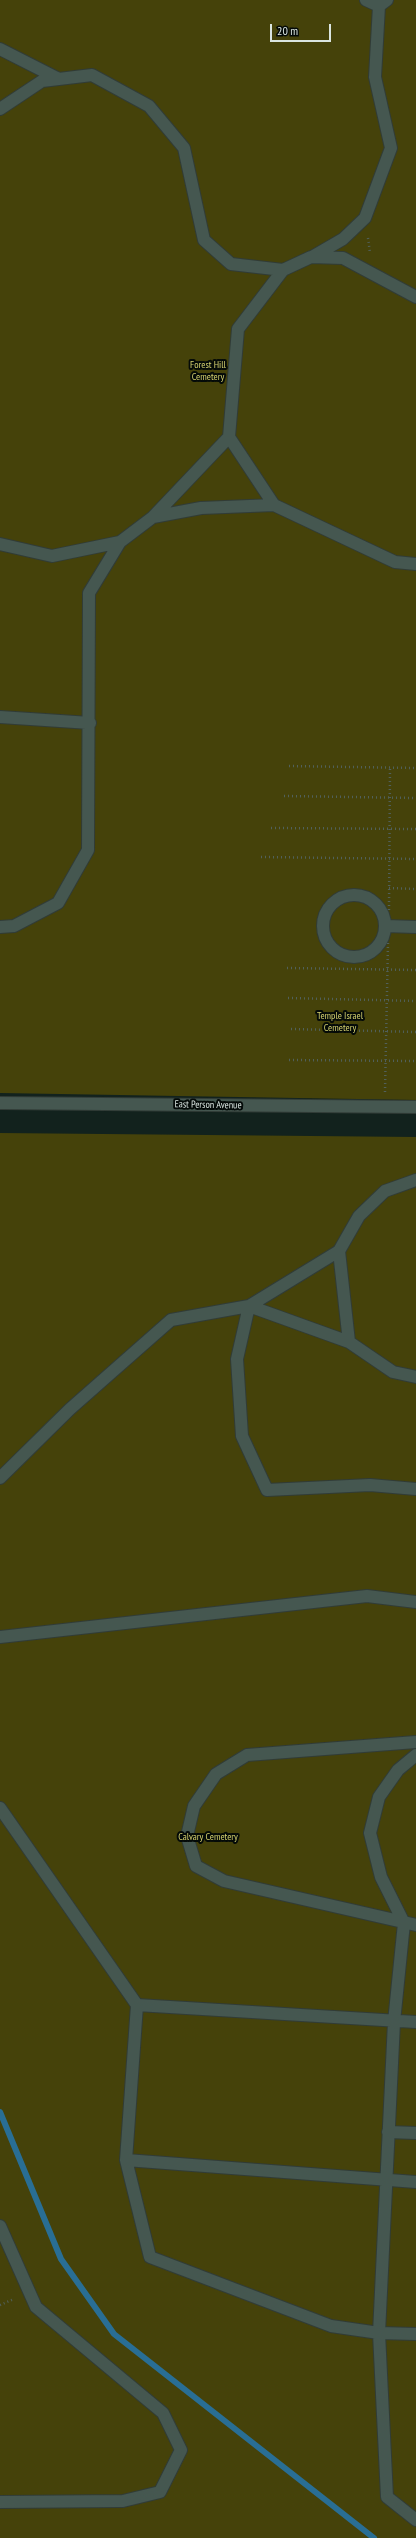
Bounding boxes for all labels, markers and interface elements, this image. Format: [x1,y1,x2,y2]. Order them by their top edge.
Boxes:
scale bar [272,16,333,42]
text: 20 m [277,23,298,38]
park label: Forest Hill Cemetery [190,359,226,382]
park label: Temple Israel Cemetery [317,1010,363,1034]
street label: East Person Avenue [174,1098,242,1112]
park label: Calvary Cemetery [178,1831,238,1843]

